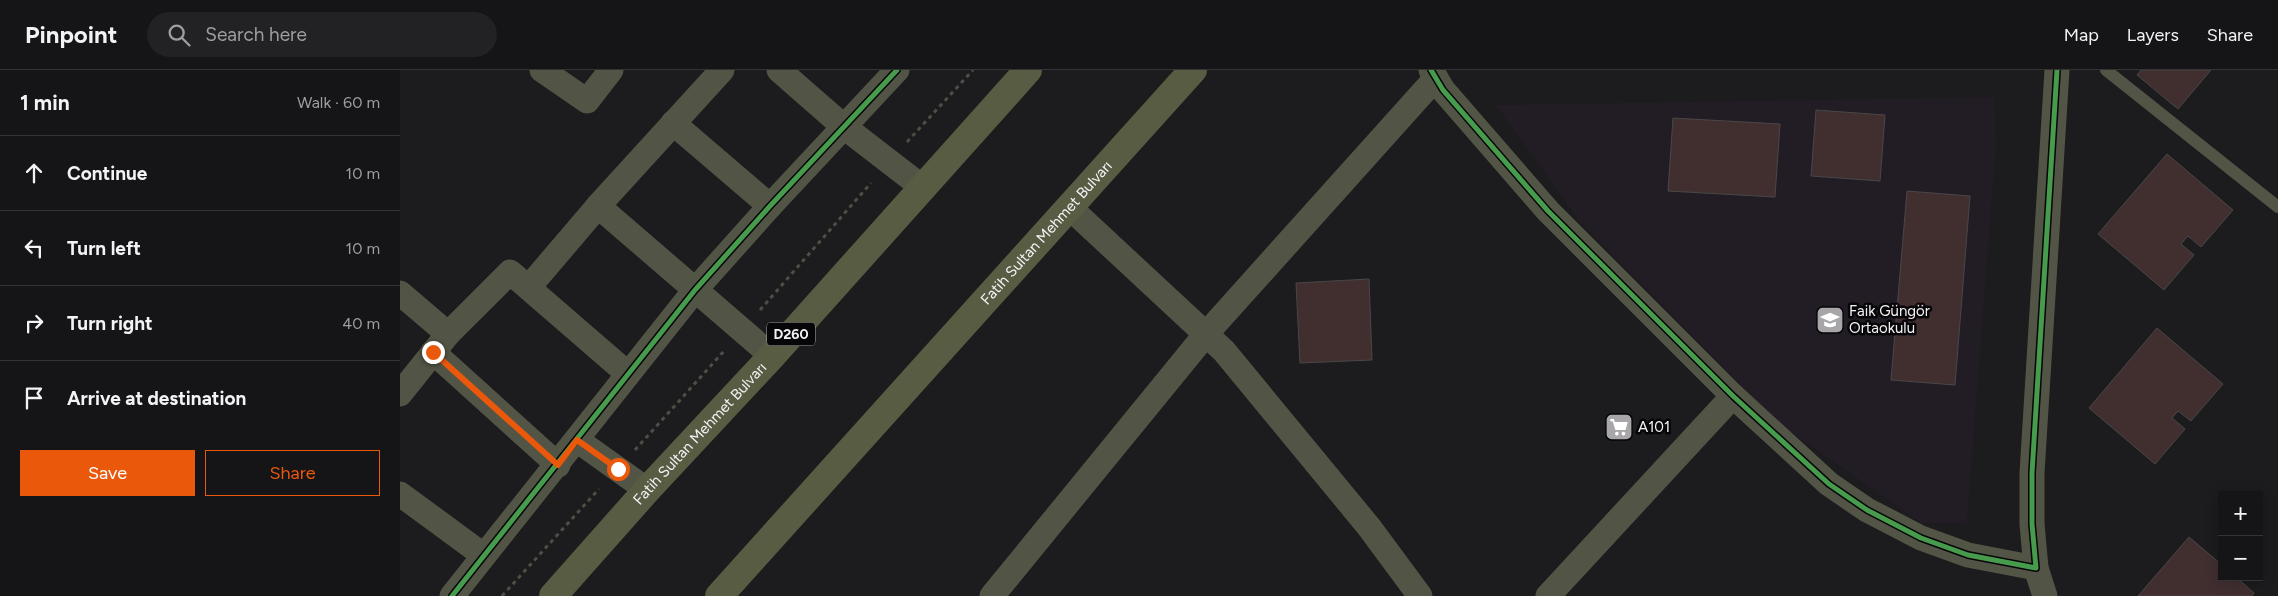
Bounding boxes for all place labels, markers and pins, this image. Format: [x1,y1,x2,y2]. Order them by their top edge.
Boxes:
place label: Faik Güngör Ortaokulu [1849,302,1930,337]
school or university icon: Faik Güngör Ortaokulu [1815,305,1845,335]
supermarket icon: A101 [1604,412,1634,442]
place label: A101 [1638,418,1670,436]

